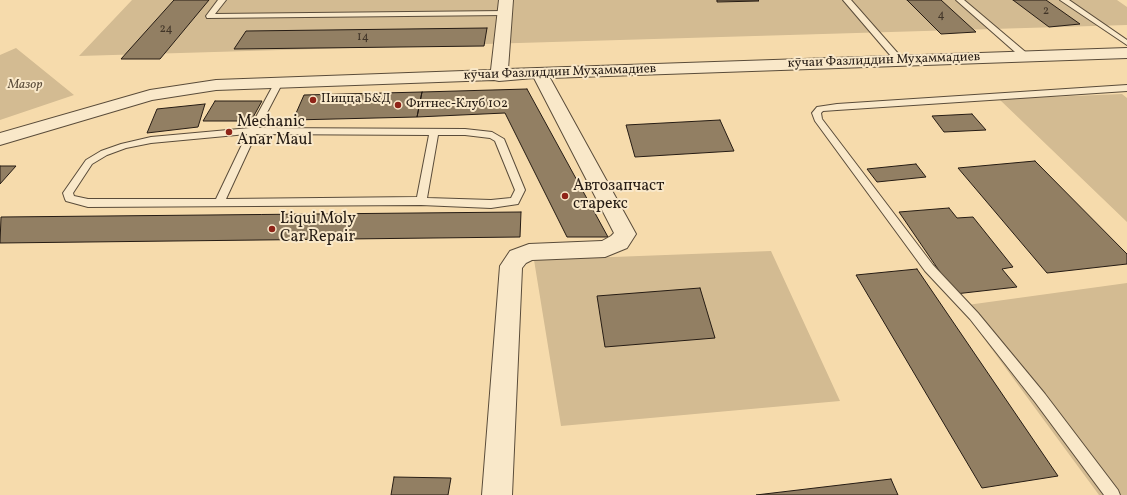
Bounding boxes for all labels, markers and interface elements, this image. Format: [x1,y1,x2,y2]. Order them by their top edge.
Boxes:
house number: 2 [1043,5,1049,19]
house number: 4 [937,9,945,23]
house number: 24 [159,23,173,37]
house number: 14 [357,31,369,45]
street label: кӯчаи Фазлиддин Муҳаммадиев [787,50,981,72]
street label: кӯчаи Фазлиддин Муҳаммадиев [463,62,657,84]
park label: Мазор [8,78,42,94]
place label: Пицца Б&Д [321,92,391,108]
marker: Пицца Б&Д [308,95,318,105]
place label: Фитнес-Клуб 102 [406,97,508,113]
marker: Фитнес-Клуб 102 [393,100,403,110]
place label: Mechanic Anar Maul [237,113,312,151]
marker: Mechanic Anar Maul [224,127,234,137]
place label: Автозапчаст старекс [573,177,664,215]
marker: Автозапчаст старекс [560,191,570,201]
place label: Liqui Moly Car Repair [280,210,356,248]
marker: Liqui Moly Car Repair [267,224,277,234]

